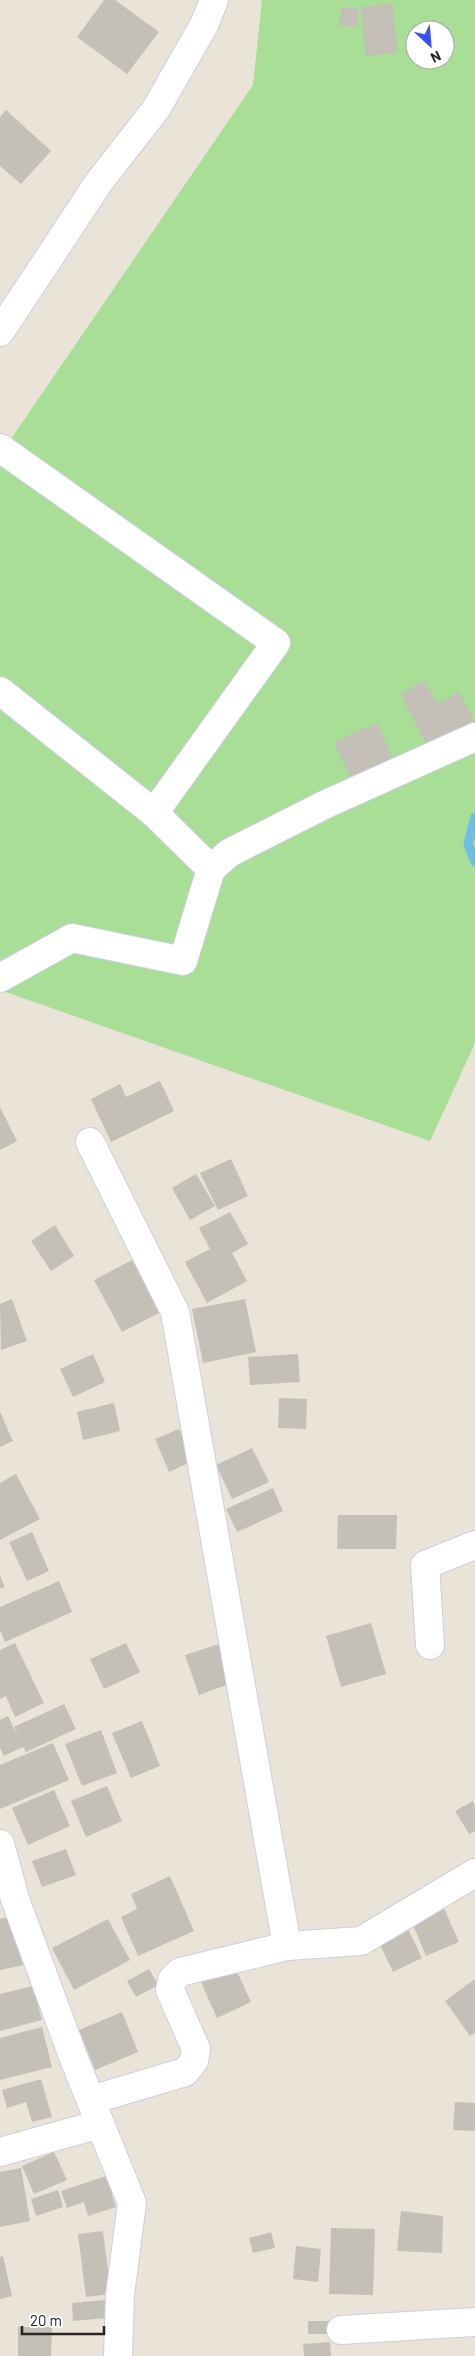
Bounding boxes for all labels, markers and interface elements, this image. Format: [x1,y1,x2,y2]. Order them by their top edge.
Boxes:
north arrow [405,20,455,70]
text: N [428,47,444,67]
scale bar [22,2304,105,2336]
text: 20 m [30,2311,62,2329]

